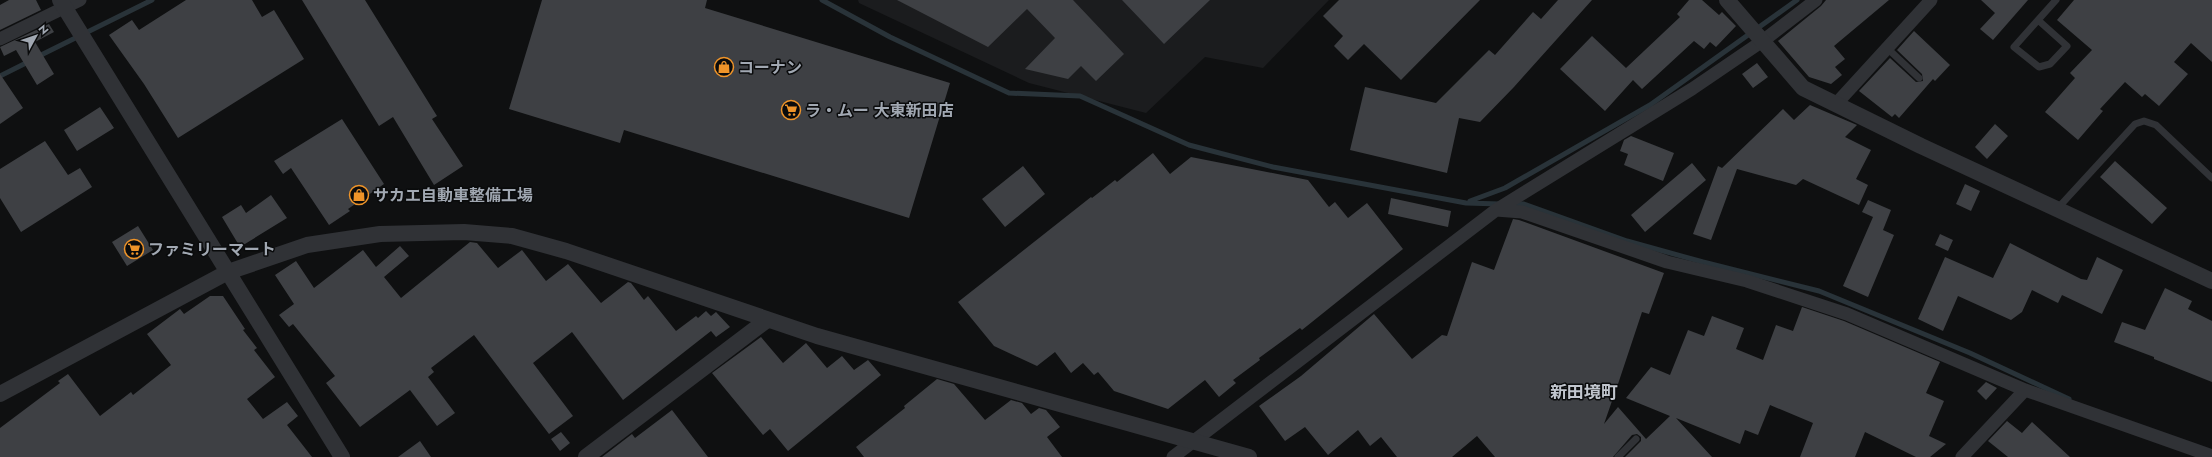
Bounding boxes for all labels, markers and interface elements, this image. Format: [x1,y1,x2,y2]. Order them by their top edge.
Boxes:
north arrow [16,16,56,56]
text: N [35,21,53,38]
shop icon: コーナン [713,56,735,78]
place label: コーナン [738,56,802,79]
supermarket icon: ラ・ムー 大東新田店 [780,99,802,121]
place label: ラ・ムー 大東新田店 [805,99,954,122]
shop icon: サカエ自動車整備工場 [348,184,370,206]
place label: サカエ自動車整備工場 [373,184,533,207]
supermarket icon: ファミリーマート [123,238,145,260]
place label: ファミリーマート [148,238,276,261]
district label: 新田境町 [1550,380,1618,404]

